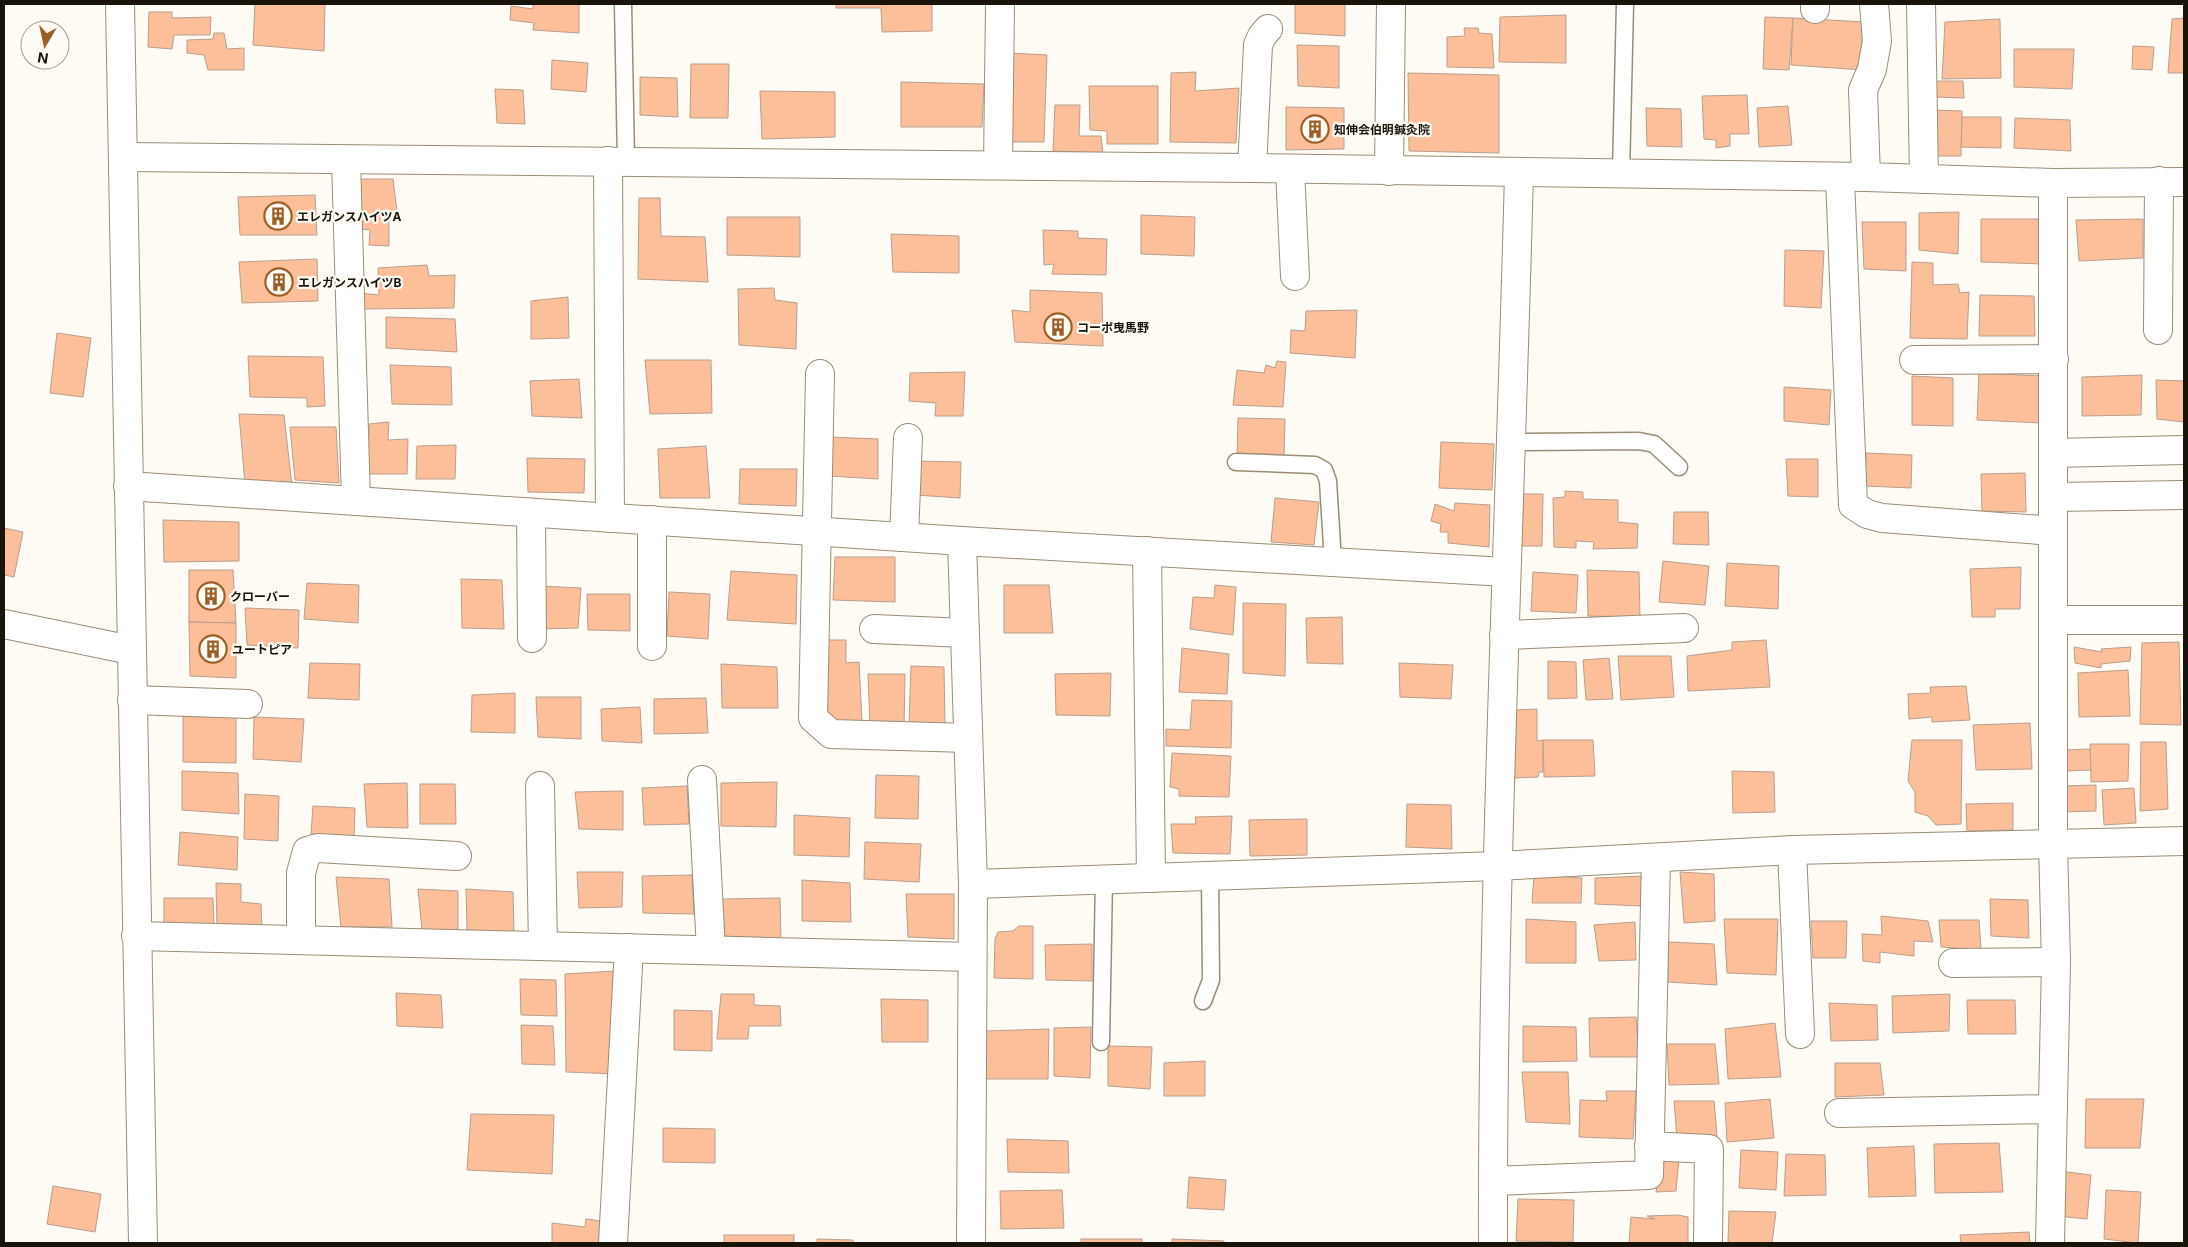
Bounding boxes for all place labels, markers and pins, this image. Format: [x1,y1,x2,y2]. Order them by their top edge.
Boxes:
building icon: 知伸会伯明鍼灸院 [1300,114,1330,144]
place label: 知伸会伯明鍼灸院 [1334,122,1430,137]
building icon: エレガンスハイツA [263,201,293,231]
place label: エレガンスハイツA [297,209,402,224]
building icon: エレガンスハイツB [264,267,294,297]
place label: エレガンスハイツB [298,275,402,290]
building icon: コーポ曳馬野 [1043,312,1073,342]
place label: コーポ曳馬野 [1077,320,1149,335]
building icon: クローバー [196,581,226,611]
place label: クローバー [230,589,290,604]
building icon: ユートピア [198,634,228,664]
place label: ユートピア [232,642,292,657]

